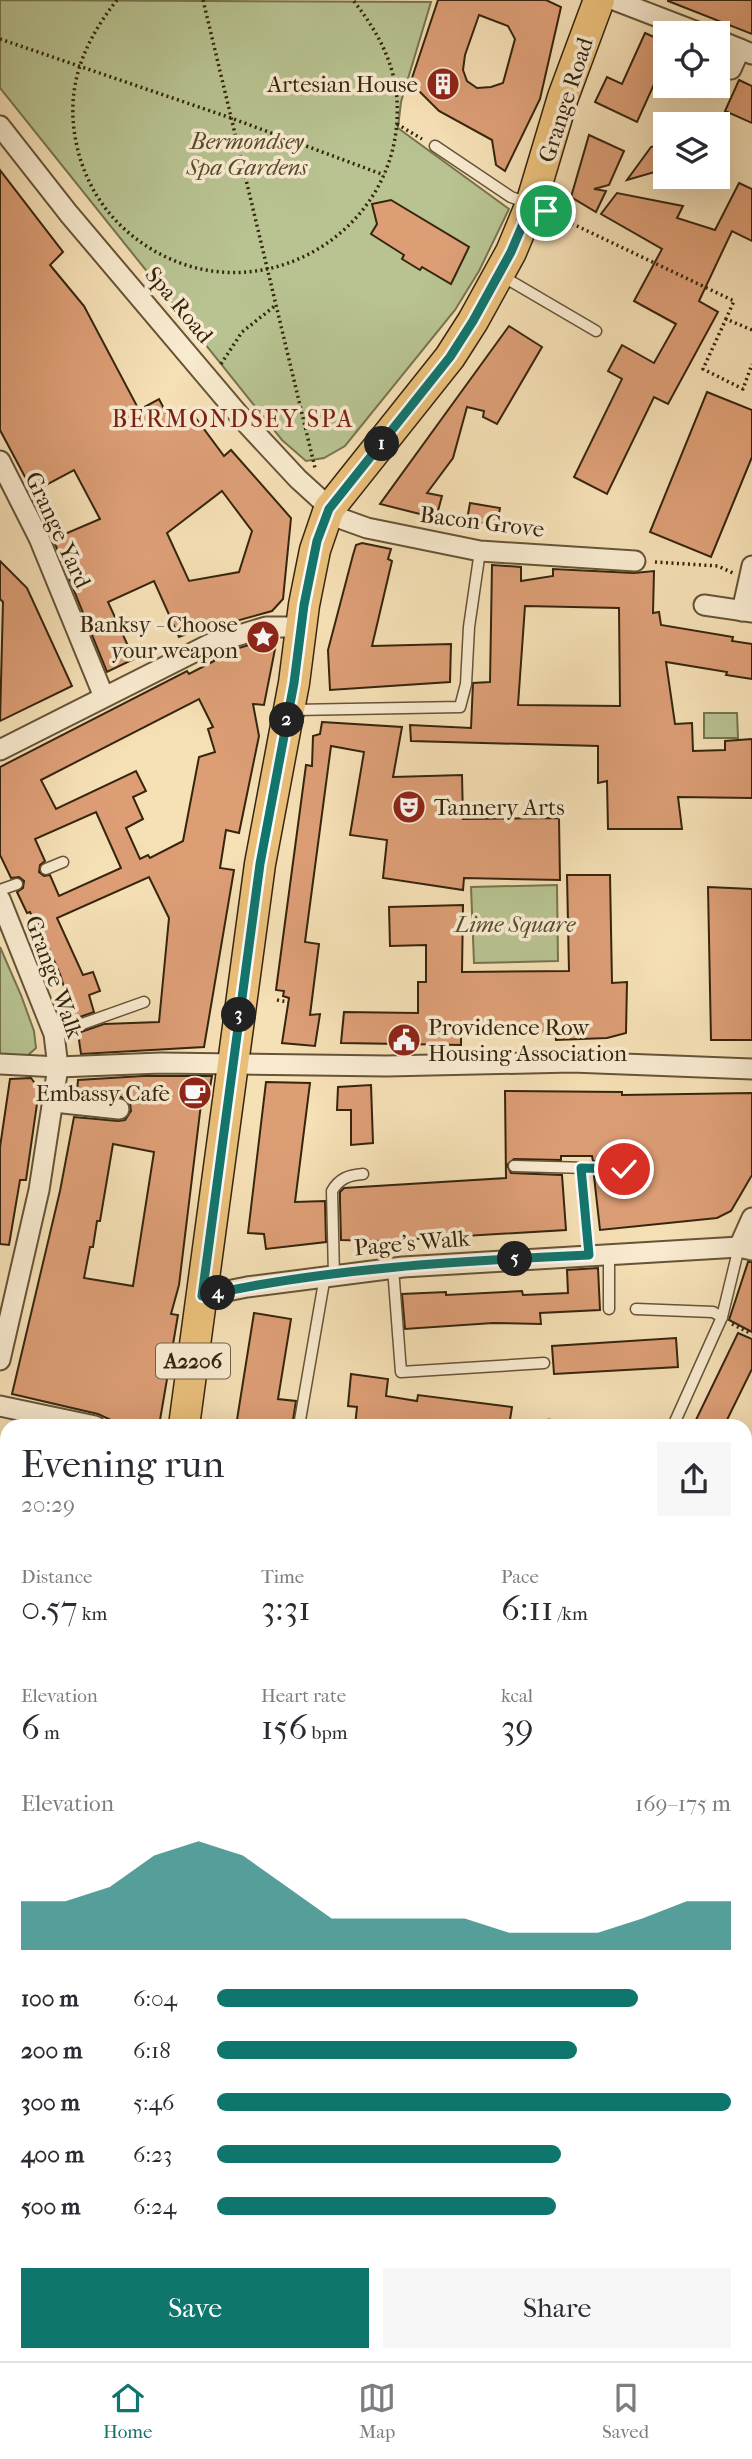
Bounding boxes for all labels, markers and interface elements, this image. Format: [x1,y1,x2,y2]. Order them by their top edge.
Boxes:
map controls [653,21,730,189]
button: locate [653,21,730,98]
street label: Grange Road [533,34,599,166]
building icon: Artesian House [424,65,462,103]
place label: Artesian House [266,71,418,98]
button: layers [653,112,730,189]
park label: Bermondsey Spa Gardens [186,128,308,181]
pin [516,181,576,241]
icon: arrive [527,192,565,230]
street label: Spa Road [139,261,219,349]
district label: BERMONDSEY SPA [112,405,354,433]
pin: 1 [364,426,400,462]
text: 1 [378,432,385,454]
street label: Grange Yard [19,468,97,593]
street label: Bacon Grove [418,501,546,543]
place label: Banksy - Choose your weapon [79,611,239,664]
place icon: Banksy - Choose your weapon [244,618,282,656]
pin: 2 [270,702,304,738]
text: 2 [282,708,291,730]
theatre icon: Tannery Arts [390,788,428,826]
place label: Tannery Arts [434,794,565,821]
park label: Lime Square [453,911,576,938]
street label: Grange Walk [19,912,89,1043]
pin: 3 [222,998,256,1032]
text: 3 [235,1003,242,1025]
place label: Providence Row Housing Association [428,1014,628,1067]
public building icon: Providence Row Housing Association [385,1021,423,1059]
cafe icon: Embassy Cafe [176,1074,214,1112]
place label: Embassy Cafe [35,1080,170,1107]
pin [594,1139,654,1199]
icon: check [605,1150,643,1188]
street label: Page's Walk [353,1224,472,1262]
pin: 5 [498,1242,532,1276]
text: 5 [510,1247,519,1269]
pin: 4 [200,1276,235,1310]
text: 4 [212,1281,223,1303]
road number: A2206 [156,1344,230,1378]
text: Evening run [21,1442,224,1487]
button: share [657,1442,731,1516]
text: 20:29 [21,1491,75,1518]
text: Distance [21,1566,92,1588]
text: Time [261,1566,304,1588]
text: Pace [501,1566,539,1588]
text: 0.57 [21,1588,78,1629]
text: 3:31 [261,1588,311,1629]
text: 6:11 [501,1588,553,1629]
text: km [78,1603,107,1625]
text: /km [553,1603,588,1625]
text: Elevation [21,1685,98,1707]
text: Heart rate [261,1685,346,1707]
text: kcal [501,1685,533,1707]
text: 6 [21,1707,40,1748]
text: 156 [261,1707,307,1748]
text: 39 [501,1707,534,1748]
text: m [40,1722,60,1744]
text: bpm [307,1722,347,1744]
text: Elevation [21,1790,114,1817]
text: 169–175 m [635,1790,731,1817]
text: 100 m [21,1985,79,2012]
text: 6:04 [133,1985,177,2012]
text: 200 m [21,2037,82,2064]
text: 6:18 [133,2037,171,2064]
text: 300 m [21,2089,80,2116]
text: 5:46 [133,2089,175,2116]
text: 400 m [21,2141,84,2168]
text: 6:23 [133,2141,172,2168]
text: 500 m [21,2193,80,2220]
text: 6:24 [133,2193,176,2220]
button: Save [21,2268,369,2348]
button: Share [383,2268,731,2348]
tab: Home [103,2379,152,2443]
tab: Map [358,2379,396,2443]
tab: Saved [602,2379,649,2443]

